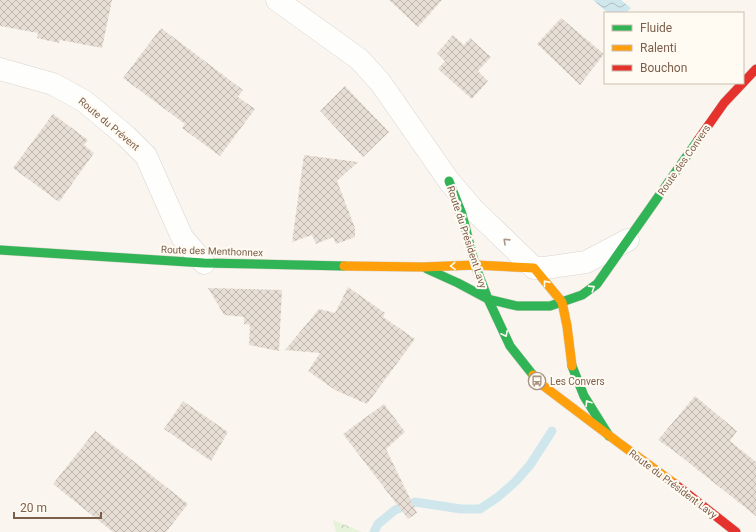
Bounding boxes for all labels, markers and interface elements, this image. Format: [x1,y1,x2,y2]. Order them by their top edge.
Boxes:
legend [604,12,744,84]
text: Fluide [640,21,672,35]
text: Ralenti [640,41,677,55]
text: Bouchon [640,61,687,75]
street label: Route du Prévent [76,95,142,153]
street label: Route des Convers [656,123,712,197]
street label: Route du Président Lavy [445,184,489,290]
one-way arrow [503,238,511,245]
street label: Route des Menthonnex [161,244,263,258]
one-way arrow [450,262,456,270]
one-way arrow [544,280,551,287]
one-way arrow [588,285,595,293]
one-way arrow [500,330,508,338]
bus stop icon: Les Convers [527,371,547,391]
place label: Les Convers [550,376,605,387]
one-way arrow [586,400,593,407]
street label: Route du Président Lavy [627,447,719,521]
scale bar [14,494,101,520]
text: 20 m [20,501,47,515]

